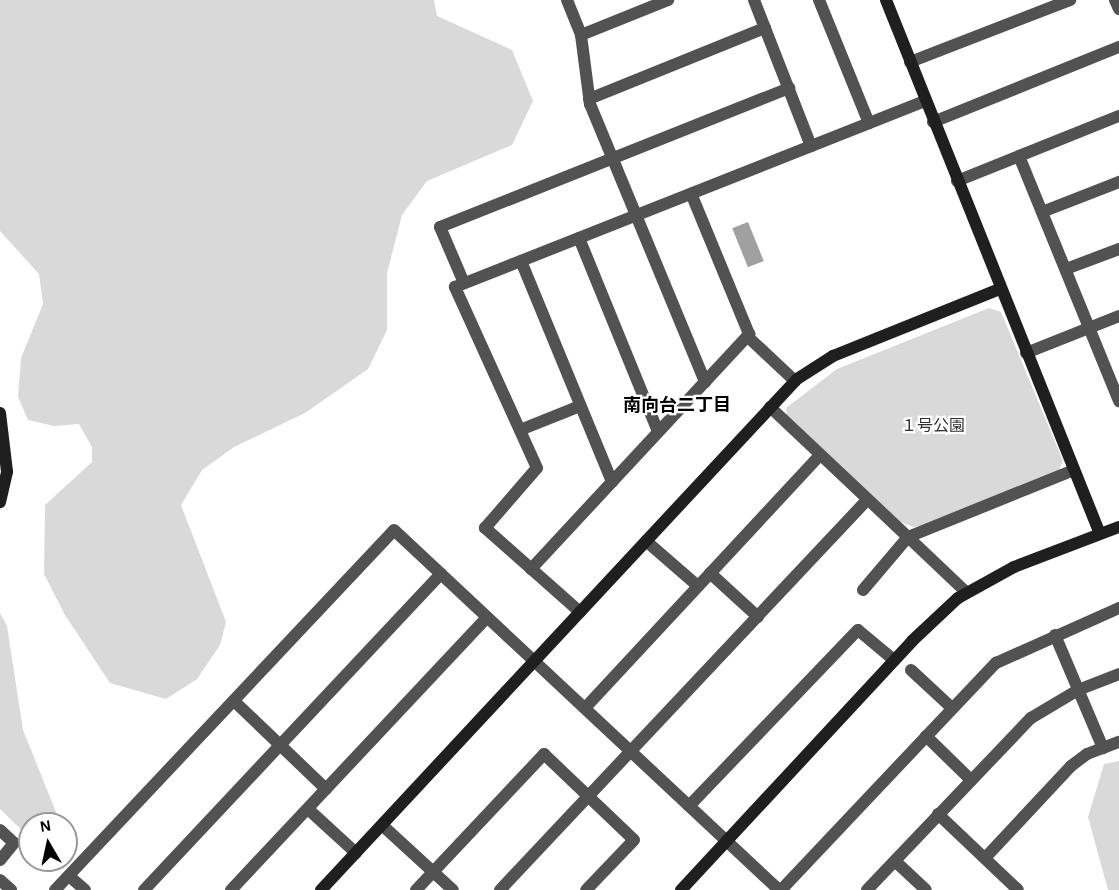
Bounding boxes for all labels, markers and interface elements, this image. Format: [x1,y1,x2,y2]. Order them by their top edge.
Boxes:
district label: 南向台二丁目 [623,395,731,417]
park label: １号公園 [901,416,965,436]
north arrow [18,812,78,872]
text: N [39,817,52,835]

